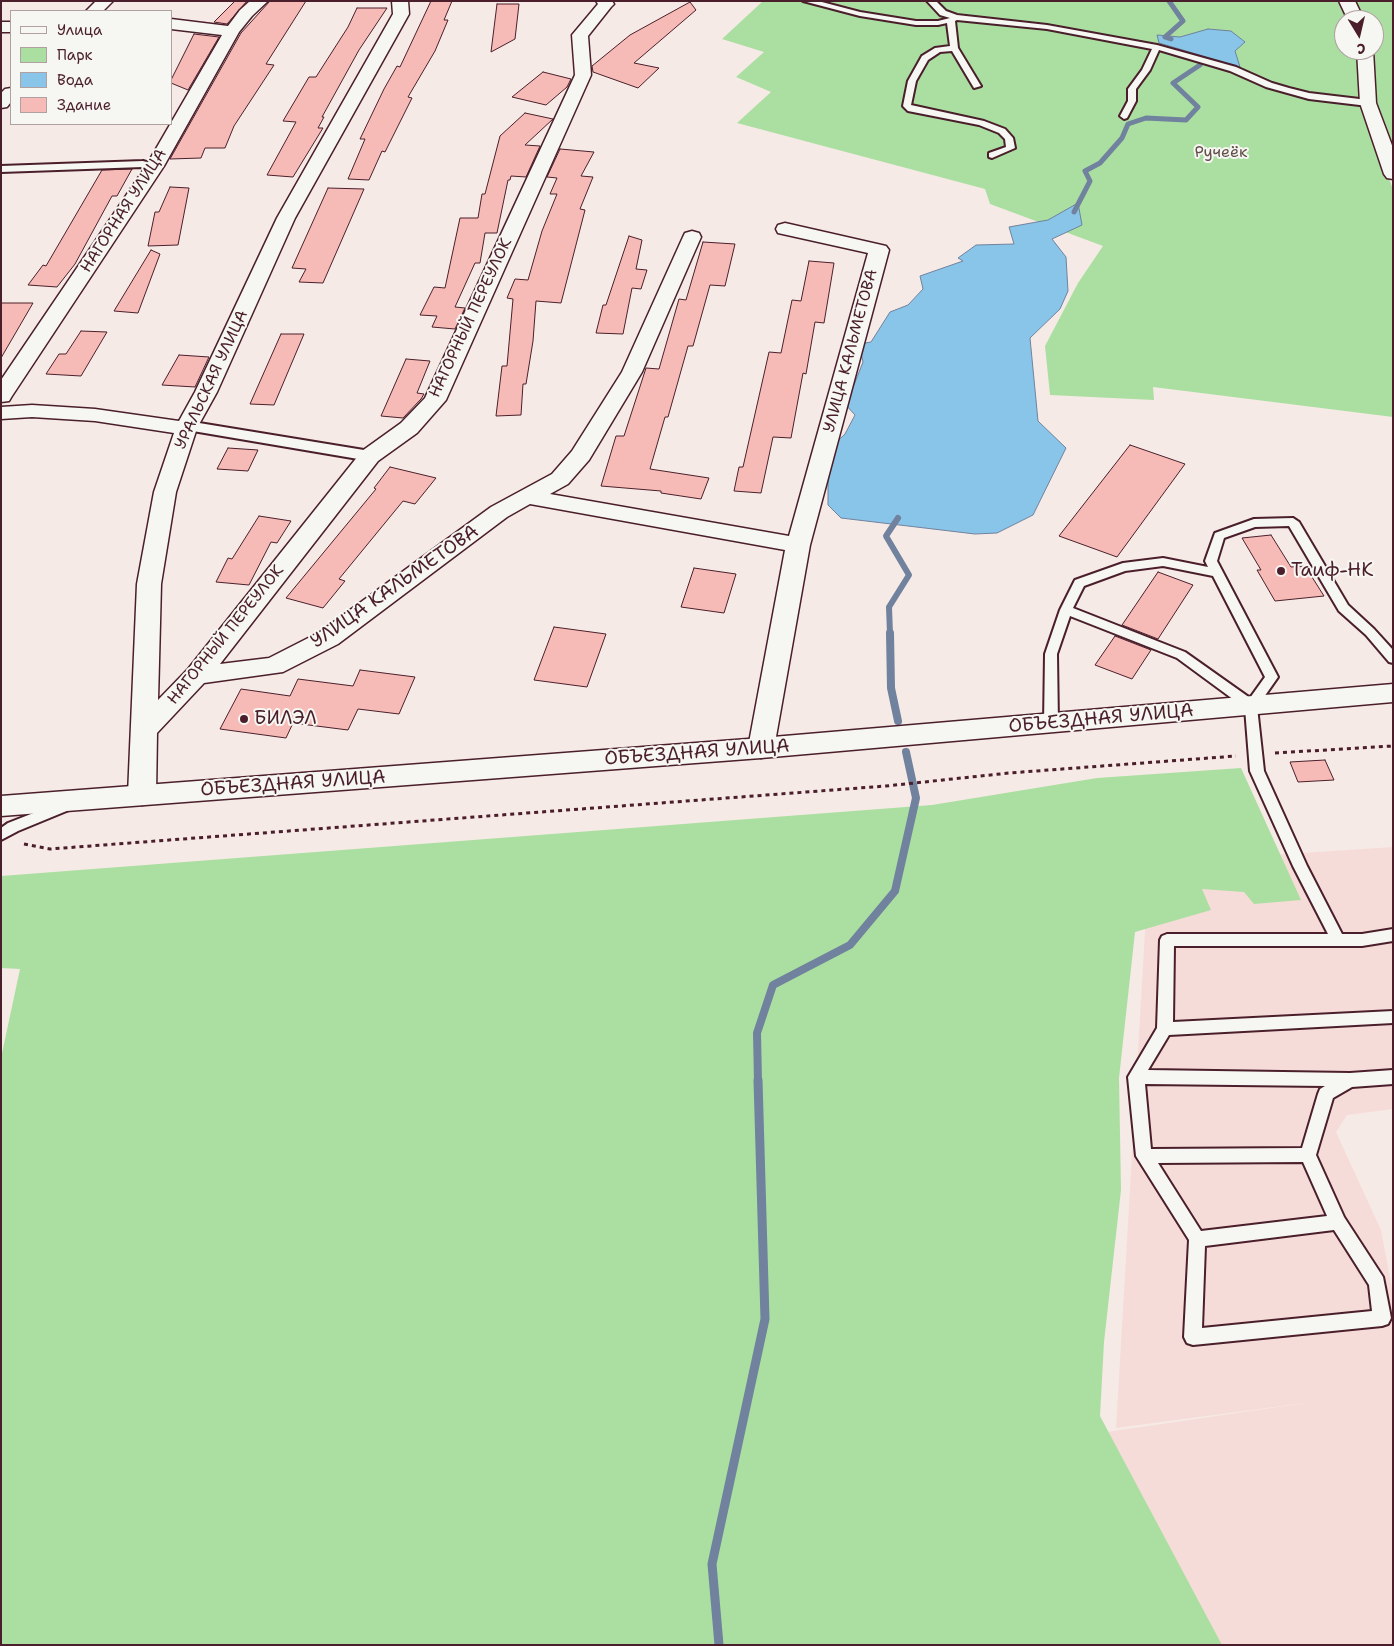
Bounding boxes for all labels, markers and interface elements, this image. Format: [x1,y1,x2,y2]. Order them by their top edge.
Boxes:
legend [10,10,172,125]
north arrow [1334,10,1384,60]
text: Улица [57,20,102,40]
text: С [1356,39,1367,58]
text: Парк [57,45,93,65]
text: Вода [57,70,93,90]
text: Здание [57,95,111,115]
park label: Ручеёк [1194,143,1248,163]
street label: НАГОРНАЯ УЛИЦА [77,146,171,276]
street label: НАГОРНЫЙ ПЕРЕУЛОК [426,235,516,401]
street label: УЛИЦА КАЛЬМЕТОВА [820,267,882,435]
street label: УРАЛЬСКАЯ УЛИЦА [171,307,253,453]
street label: УЛИЦА КАЛЬМЕТОВА [307,520,483,654]
place label: Таиф-НК [1291,560,1373,582]
street label: НАГОРНЫЙ ПЕРЕУЛОК [164,561,288,709]
marker: Таиф-НК [1275,565,1287,577]
street label: ОБЪЕЗДНАЯ УЛИЦА [1007,700,1195,738]
place label: БИЛЭЛ [254,708,317,730]
marker: БИЛЭЛ [238,713,250,725]
street label: ОБЪЕЗДНАЯ УЛИЦА [604,735,790,771]
street label: ОБЪЕЗДНАЯ УЛИЦА [200,766,386,802]

